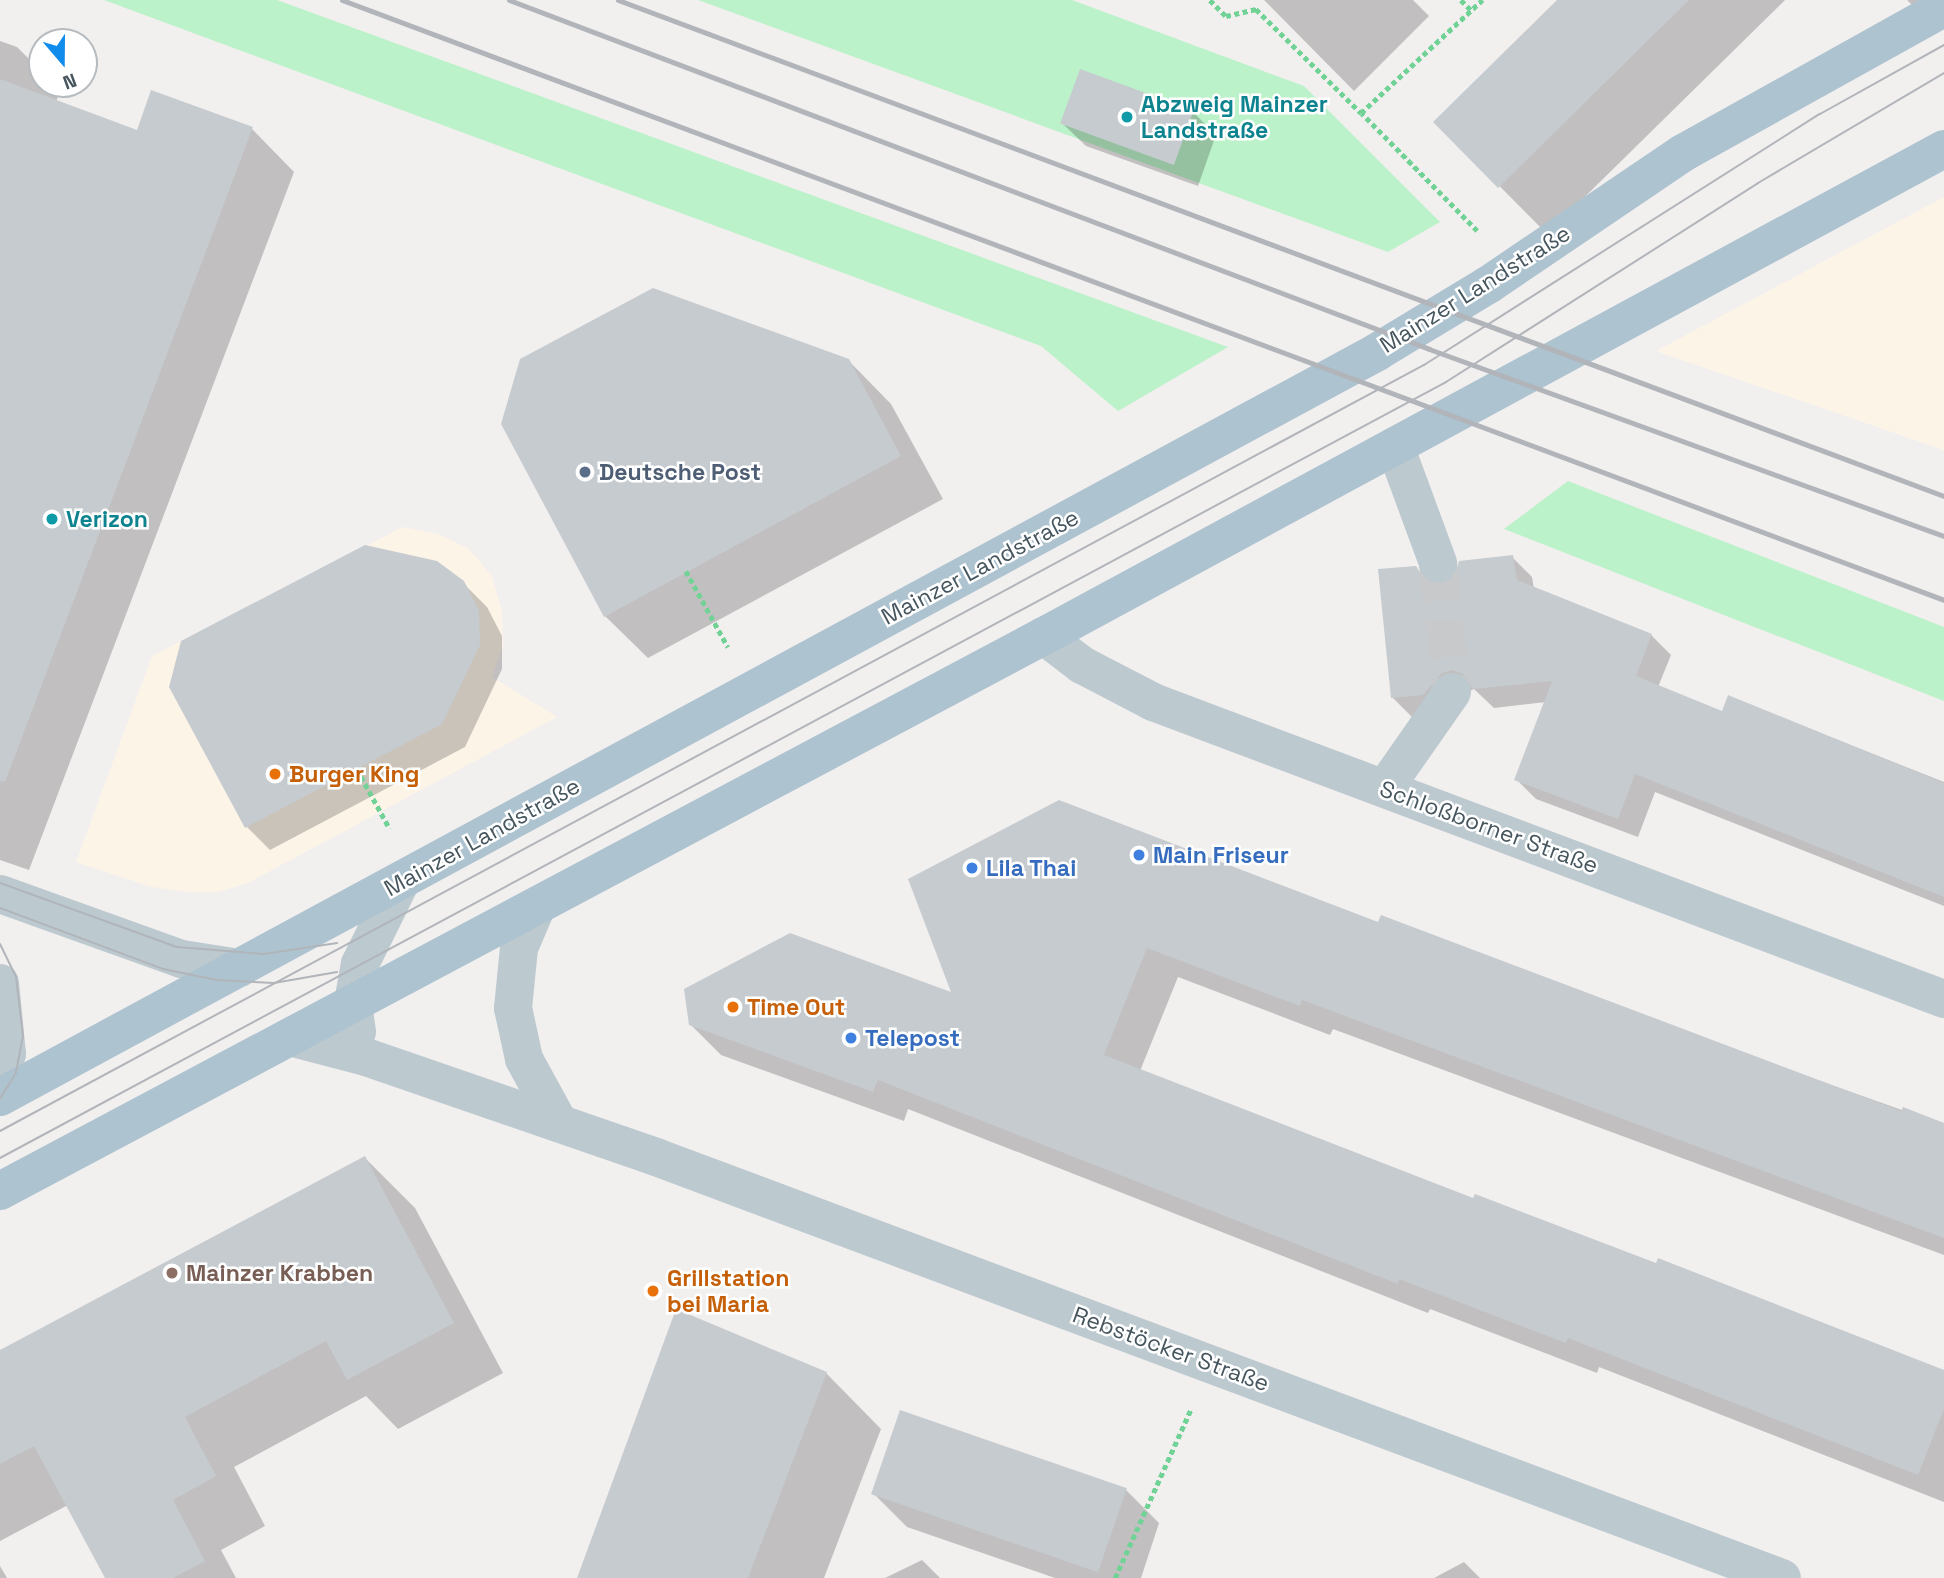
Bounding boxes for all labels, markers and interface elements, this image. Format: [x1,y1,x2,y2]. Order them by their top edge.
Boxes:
north arrow [28,28,98,98]
text: N [59,67,80,95]
place label: Abzweig Mainzer Landstraße [1141,90,1328,144]
marker: Abzweig Mainzer Landstraße [1119,109,1135,125]
street label: Mainzer Landstraße [1375,219,1575,359]
place label: Deutsche Post [599,458,761,486]
marker: Deutsche Post [577,464,593,480]
street label: Mainzer Landstraße [877,503,1083,631]
place label: Verizon [66,505,148,533]
marker: Verizon [44,511,60,527]
place label: Burger King [289,760,419,788]
marker: Burger King [267,766,283,782]
street label: Mainzer Landstraße [379,772,585,902]
street label: Schloßborner Straße [1376,775,1602,879]
place label: Main Friseur [1153,841,1289,869]
marker: Main Friseur [1131,847,1147,863]
place label: Lila Thai [986,854,1077,882]
marker: Lila Thai [964,860,980,876]
place label: Time Out [747,993,845,1021]
marker: Time Out [725,999,741,1015]
place label: Telepost [865,1024,960,1052]
marker: Telepost [843,1030,859,1046]
place label: Mainzer Krabben [186,1259,373,1287]
place label: Grillstation bei Maria [667,1264,789,1318]
marker: Mainzer Krabben [164,1265,180,1281]
marker: Grillstation bei Maria [645,1283,661,1299]
street label: Rebstöcker Straße [1069,1301,1273,1397]

